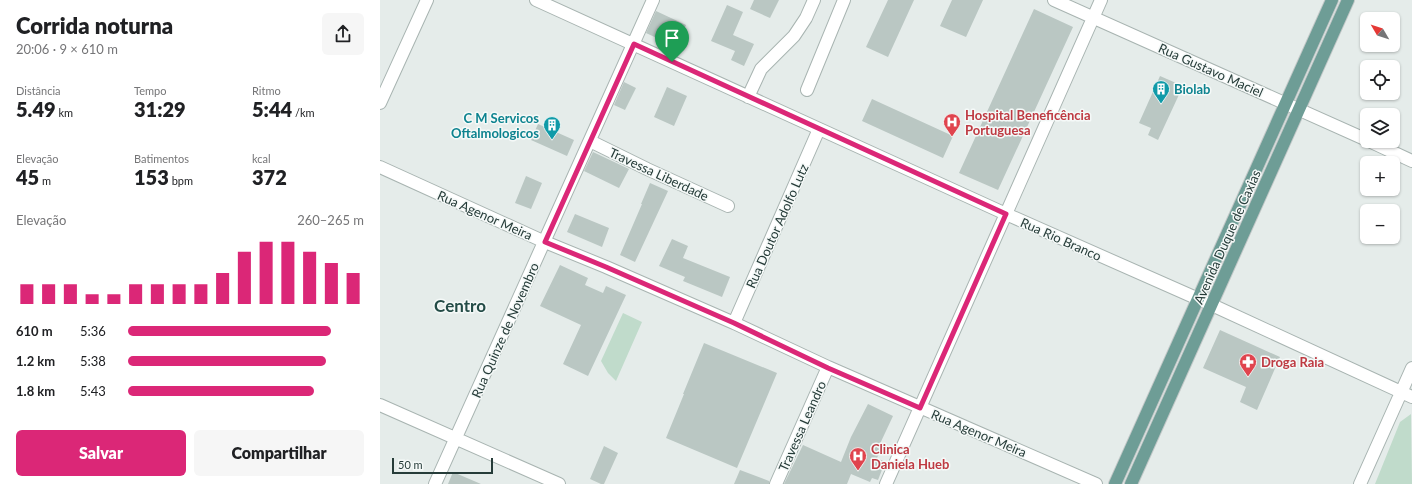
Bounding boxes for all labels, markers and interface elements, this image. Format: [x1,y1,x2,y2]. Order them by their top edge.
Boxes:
text: Corrida noturna [16,12,173,39]
north arrow [1360,12,1400,52]
map controls [1360,12,1400,244]
button: share [322,13,364,55]
pin [655,21,689,62]
icon: arrive [661,27,683,49]
street label: Rua Gustavo Maciel [1156,40,1266,100]
text: 20:06 · 9 × 610 m [16,41,118,57]
button: locate [1360,60,1400,100]
building icon: Biolab [1151,79,1171,104]
place label: Biolab [1174,81,1210,97]
text: Distância [16,84,61,97]
text: Tempo [134,84,166,97]
text: Ritmo [252,84,281,97]
text: 5.49 [16,97,56,121]
text: 31:29 [134,97,186,121]
text: 5:44 [252,97,292,121]
text: km [56,106,73,119]
text: /km [292,106,315,119]
place label: Hospital Beneficência Portuguesa [965,107,1091,138]
button: layers [1360,108,1400,148]
place label: C M Servicos Oftalmologicos [451,110,539,141]
hospital icon: Hospital Beneficência Portuguesa [942,112,962,137]
building icon: C M Servicos Oftalmologicos [542,115,562,140]
street label: Travessa Liberdade [607,144,711,204]
text: Elevação [16,152,59,165]
text: Batimentos [134,152,189,165]
text: kcal [252,152,271,165]
button: + [1360,156,1400,196]
street label: Rua Doutor Adolfo Lutz [742,161,812,291]
text: 45 [16,165,39,189]
text: 153 [134,165,169,189]
text: 372 [252,165,287,189]
street label: Avenida Duque de Caxias [1190,167,1264,307]
text: m [39,174,51,187]
text: bpm [169,174,193,187]
street label: Rua Agenor Meira [435,187,535,243]
button: − [1360,204,1400,244]
text: Elevação [16,212,66,228]
text: 260–265 m [297,212,364,228]
street label: Rua Rio Branco [1018,214,1104,264]
street label: Rua Quinze de Novembro [468,260,542,400]
district label: Centro [434,295,486,316]
text: 610 m [16,323,53,339]
text: 5:36 [80,323,106,339]
pharmacy icon: Droga Raia [1238,352,1258,377]
text: 1.2 km [16,353,55,369]
text: 5:38 [80,353,106,369]
place label: Droga Raia [1261,354,1324,370]
street label: Travessa Leandro [775,378,829,474]
text: 1.8 km [16,383,55,399]
text: 5:43 [80,383,106,399]
street label: Rua Agenor Meira [929,406,1029,460]
button: Salvar [16,430,186,476]
button: Compartilhar [194,430,364,476]
place label: Clinica Daniela Hueb [871,441,949,472]
hospital icon: Clinica Daniela Hueb [848,446,868,471]
scale bar [392,456,493,475]
text: 50 m [398,458,423,471]

